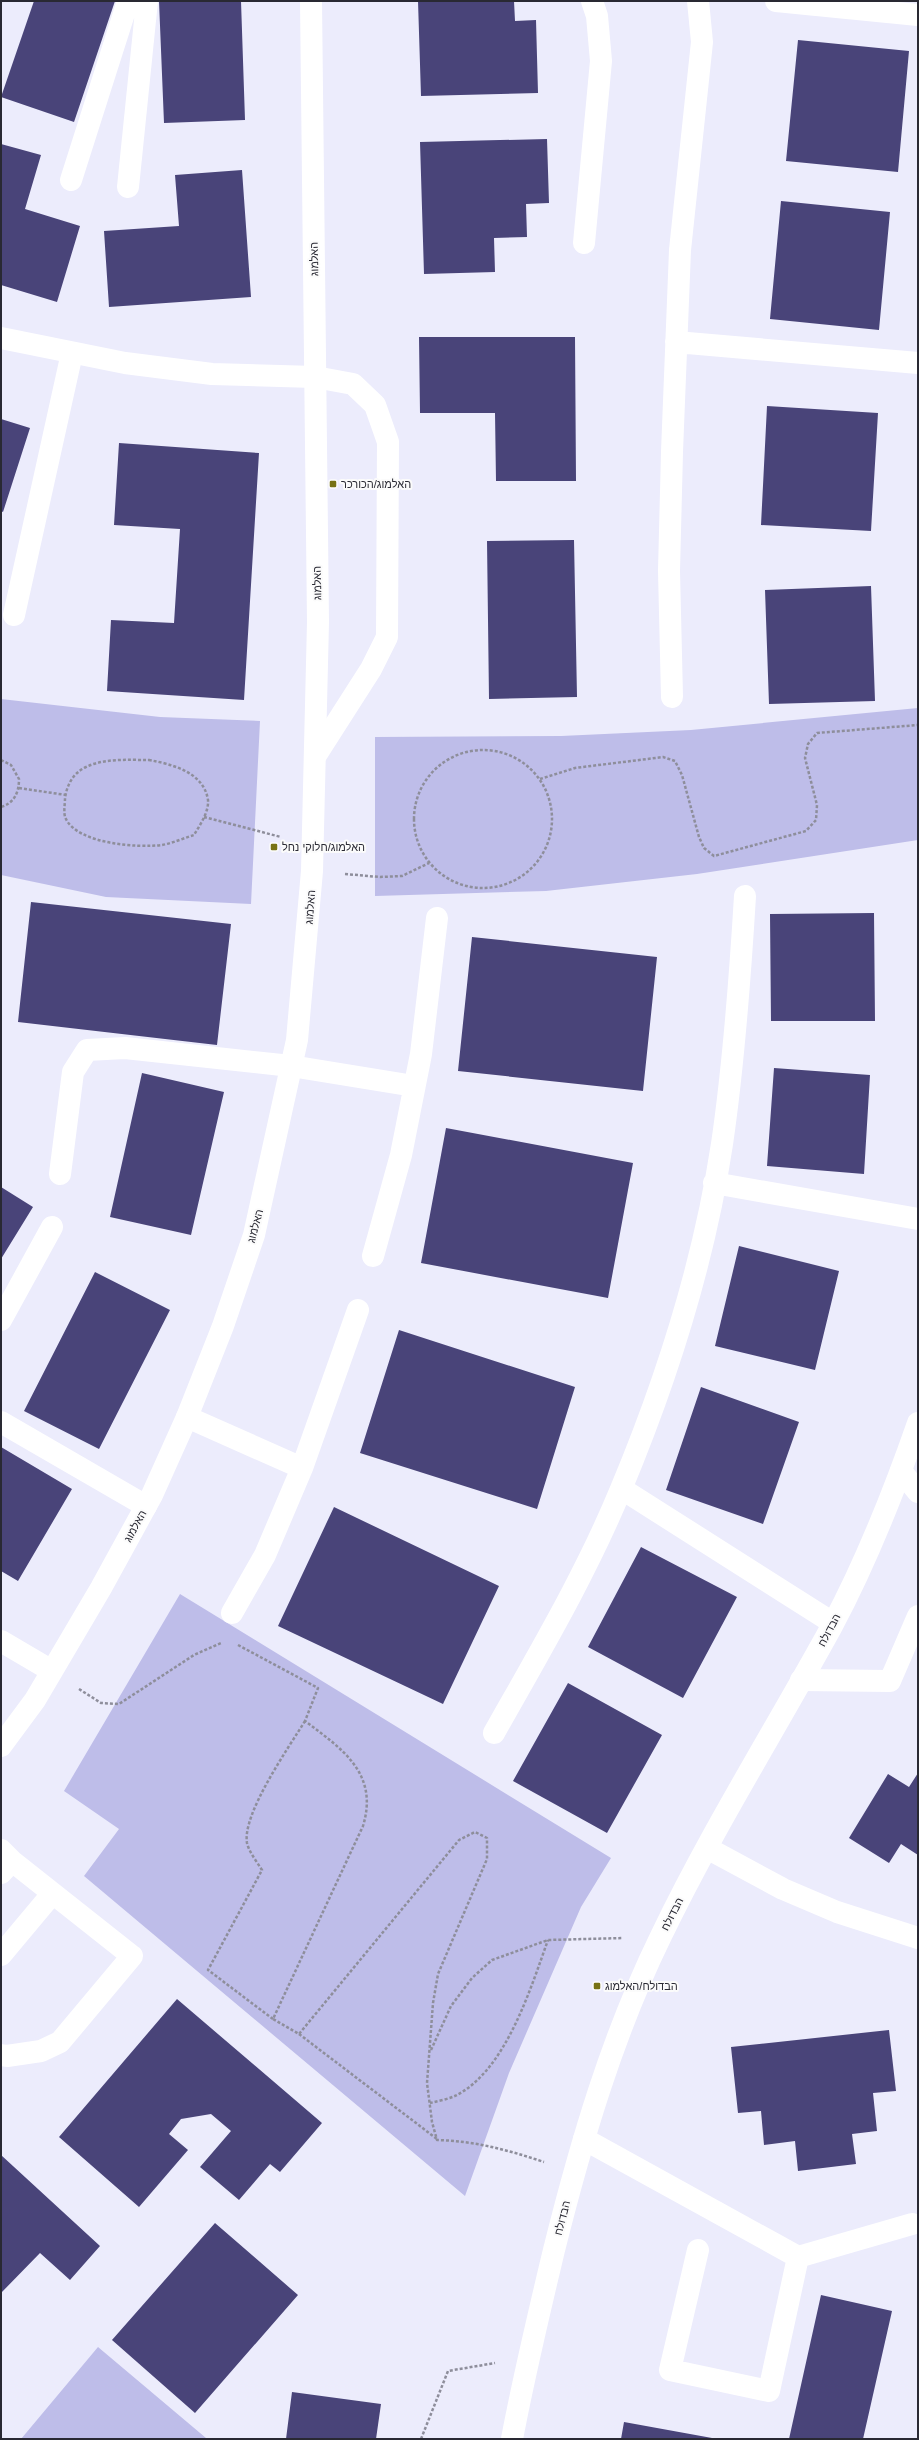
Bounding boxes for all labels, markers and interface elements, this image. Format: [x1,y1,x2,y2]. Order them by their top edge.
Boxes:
street label: האלמוג [308,242,320,276]
place label: האלמוג/הכורכר [341,478,411,490]
marker: האלמוג/הכורכר [328,479,338,489]
street label: האלמוג [311,566,323,600]
place label: האלמוג/חלוקי נחל [282,841,365,853]
marker: האלמוג/חלוקי נחל [269,842,279,852]
street label: האלמוג [303,889,317,925]
street label: האלמוג [245,1208,265,1244]
street label: האלמוג [121,1508,149,1544]
street label: הבדולח [815,1612,843,1648]
street label: הבדולח [659,1896,685,1932]
place label: הבדולח/האלמוג [605,1980,678,1992]
marker: הבדולח/האלמוג [592,1981,602,1991]
street label: הבדולח [552,2199,572,2237]

